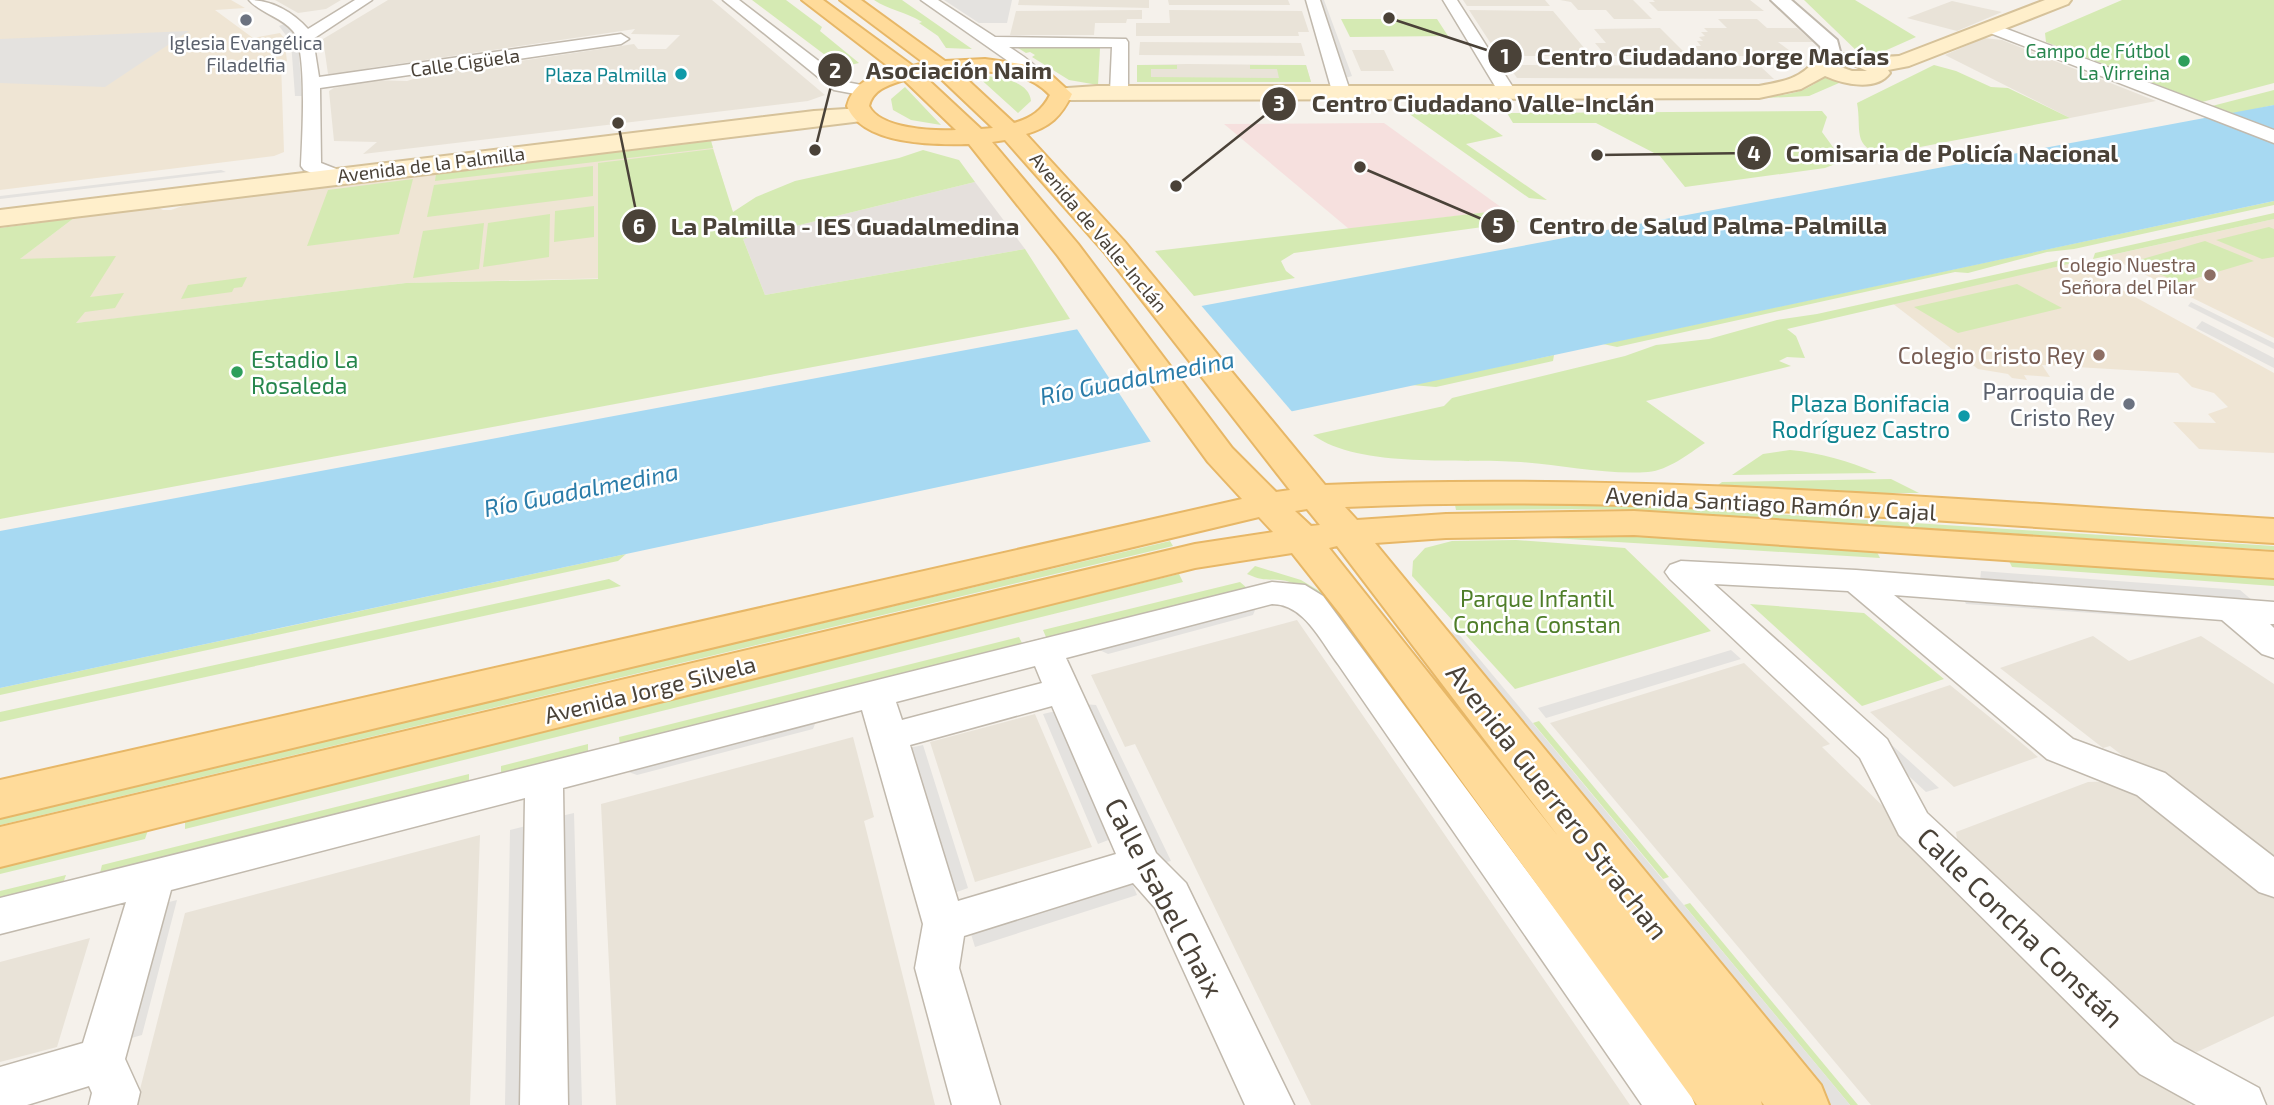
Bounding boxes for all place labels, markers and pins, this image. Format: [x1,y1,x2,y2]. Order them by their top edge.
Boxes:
marker: Iglesia Evangélica Filadelfia [238,12,254,28]
place label: Iglesia Evangélica Filadelfia [169,31,323,76]
callout: Centro Ciudadano Jorge Macías [1487,34,1903,79]
place label: Campo de Fútbol La Virreina [2025,39,2170,84]
callout: Asociación Naim [817,48,1066,93]
marker: Campo de Fútbol La Virreina [2176,53,2192,69]
place label: Plaza Palmilla [545,63,667,86]
marker: Plaza Palmilla [673,66,689,82]
callout: Centro Ciudadano Valle-Inclán [1262,81,1668,126]
callout: Comisaria de Policía Nacional [1737,131,2132,176]
callout: Centro de Salud Palma-Palmilla [1480,203,1901,248]
callout: La Palmilla - IES Guadalmedina [622,204,1034,249]
place label: Colegio Nuestra Señora del Pilar [2059,253,2196,298]
marker: Colegio Nuestra Señora del Pilar [2202,267,2218,283]
place label: Colegio Cristo Rey [1898,341,2085,369]
place label: Estadio La Rosaleda [251,345,358,399]
marker: Colegio Cristo Rey [2091,347,2107,363]
marker: Estadio La Rosaleda [229,364,245,380]
place label: Parroquia de Cristo Rey [1982,377,2115,431]
place label: Plaza Bonifacia Rodríguez Castro [1771,389,1950,443]
marker: Parroquia de Cristo Rey [2121,396,2137,412]
marker: Plaza Bonifacia Rodríguez Castro [1956,408,1972,424]

